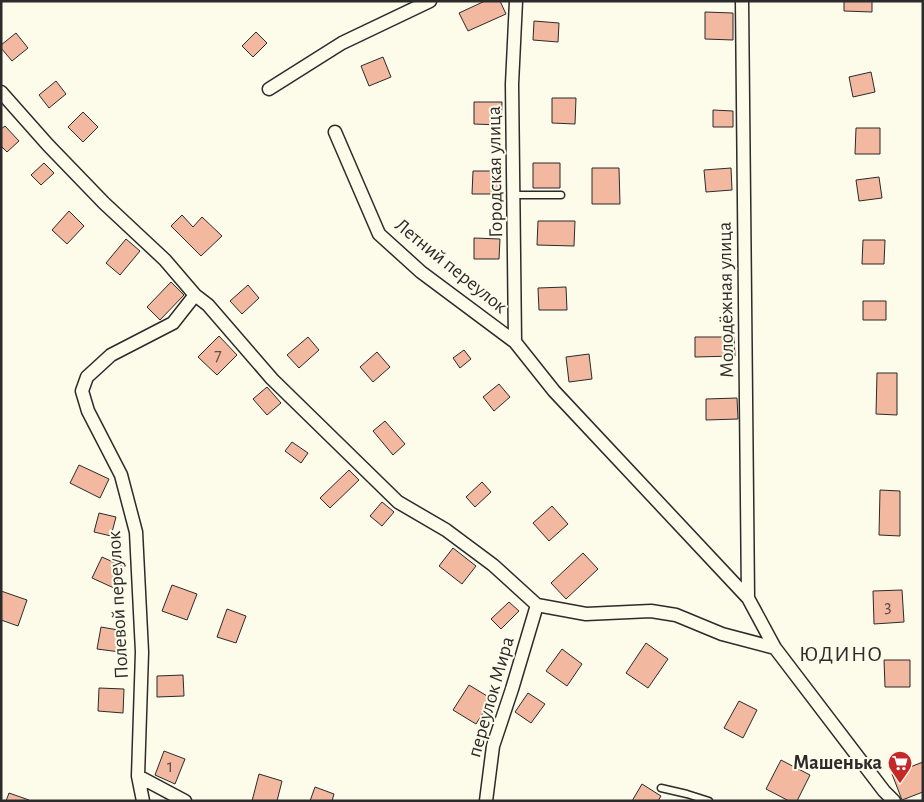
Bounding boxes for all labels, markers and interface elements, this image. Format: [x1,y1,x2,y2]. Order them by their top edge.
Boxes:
street label: Городская улица [484,106,506,238]
street label: Летний переулок [391,215,511,317]
street label: Молодёжная улица [715,222,737,378]
house number: 7 [214,347,222,365]
street label: Полевой переулок [104,530,132,680]
house number: 3 [884,598,892,616]
street label: переулок Мира [464,634,518,760]
district label: ЮДИНО [799,643,883,665]
supermarket icon: Машенька [887,750,913,784]
place label: Машенька [793,753,883,773]
house number: 1 [167,758,173,776]

